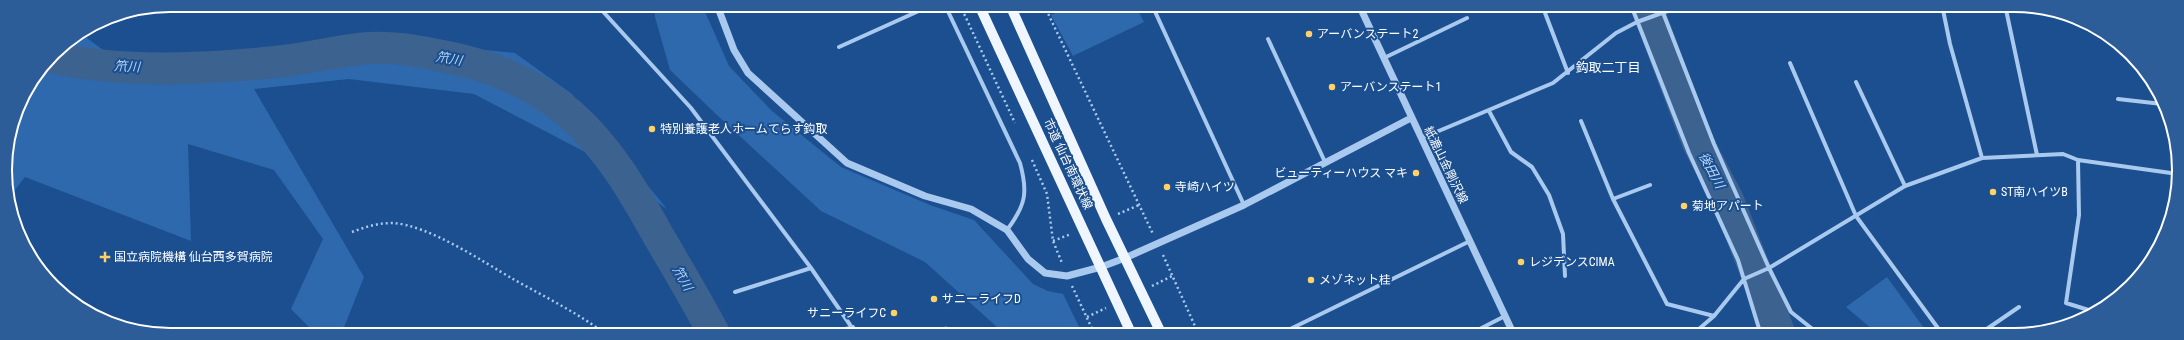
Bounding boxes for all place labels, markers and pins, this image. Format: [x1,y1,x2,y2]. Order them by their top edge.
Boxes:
place label: アーバンステート2 [1317,27,1419,41]
marker: アーバンステート2 [1304,29,1314,39]
place label: アーバンステート1 [1340,80,1441,94]
marker: アーバンステート1 [1327,82,1337,92]
place label: 特別養護老人ホームてらす鈎取 [660,122,827,136]
marker: 特別養護老人ホームてらす鈎取 [647,124,657,134]
place label: ビューティーハウス マキ [1274,166,1408,180]
marker: ビューティーハウス マキ [1411,168,1421,178]
place label: 寺崎ハイツ [1175,180,1235,194]
marker: 寺崎ハイツ [1162,182,1172,192]
place label: ST南ハイツB [2001,185,2068,199]
marker: ST南ハイツB [1988,187,1998,197]
place label: 菊地アパート [1692,199,1764,213]
marker: 菊地アパート [1679,201,1689,211]
place label: 国立病院機構 仙台西多賀病院 [114,250,273,264]
marker: 国立病院機構 仙台西多賀病院 [99,251,111,263]
place label: レジデンスCIMA [1529,255,1615,269]
marker: レジデンスCIMA [1516,257,1526,267]
place label: メゾネット桂 [1319,273,1391,287]
marker: メゾネット桂 [1306,275,1316,285]
place label: サニーライフD [942,292,1021,306]
marker: サニーライフD [929,294,939,304]
place label: サニーライフC [807,306,886,320]
marker: サニーライフC [889,308,899,318]

